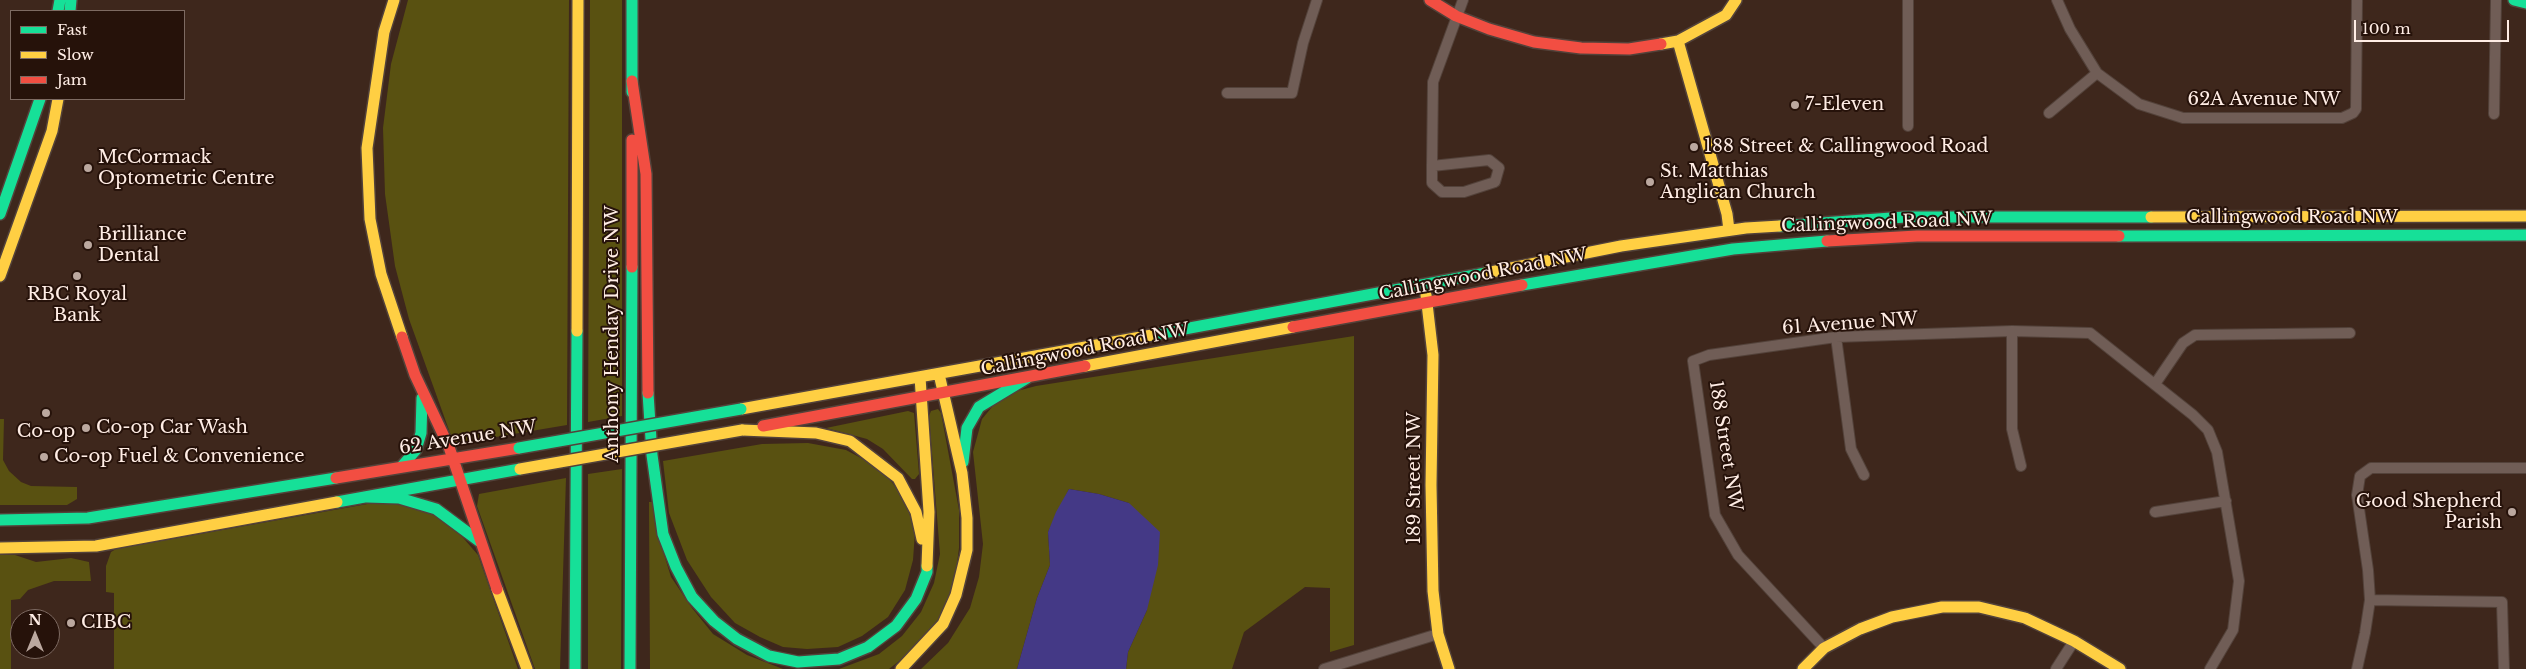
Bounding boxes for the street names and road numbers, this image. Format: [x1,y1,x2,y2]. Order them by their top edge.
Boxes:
street label: 62A Avenue NW [2188,89,2340,111]
street label: Anthony Henday Drive NW [602,205,624,463]
street label: Callingwood Road NW [2186,207,2398,229]
street label: Callingwood Road NW [1781,209,1993,237]
street label: Callingwood Road NW [1377,244,1589,306]
street label: 61 Avenue NW [1781,308,1919,340]
street label: Callingwood Road NW [979,319,1191,381]
street label: 188 Street NW [1704,379,1746,513]
street label: 189 Street NW [1404,412,1426,544]
street label: 62 Avenue NW [398,416,538,460]

